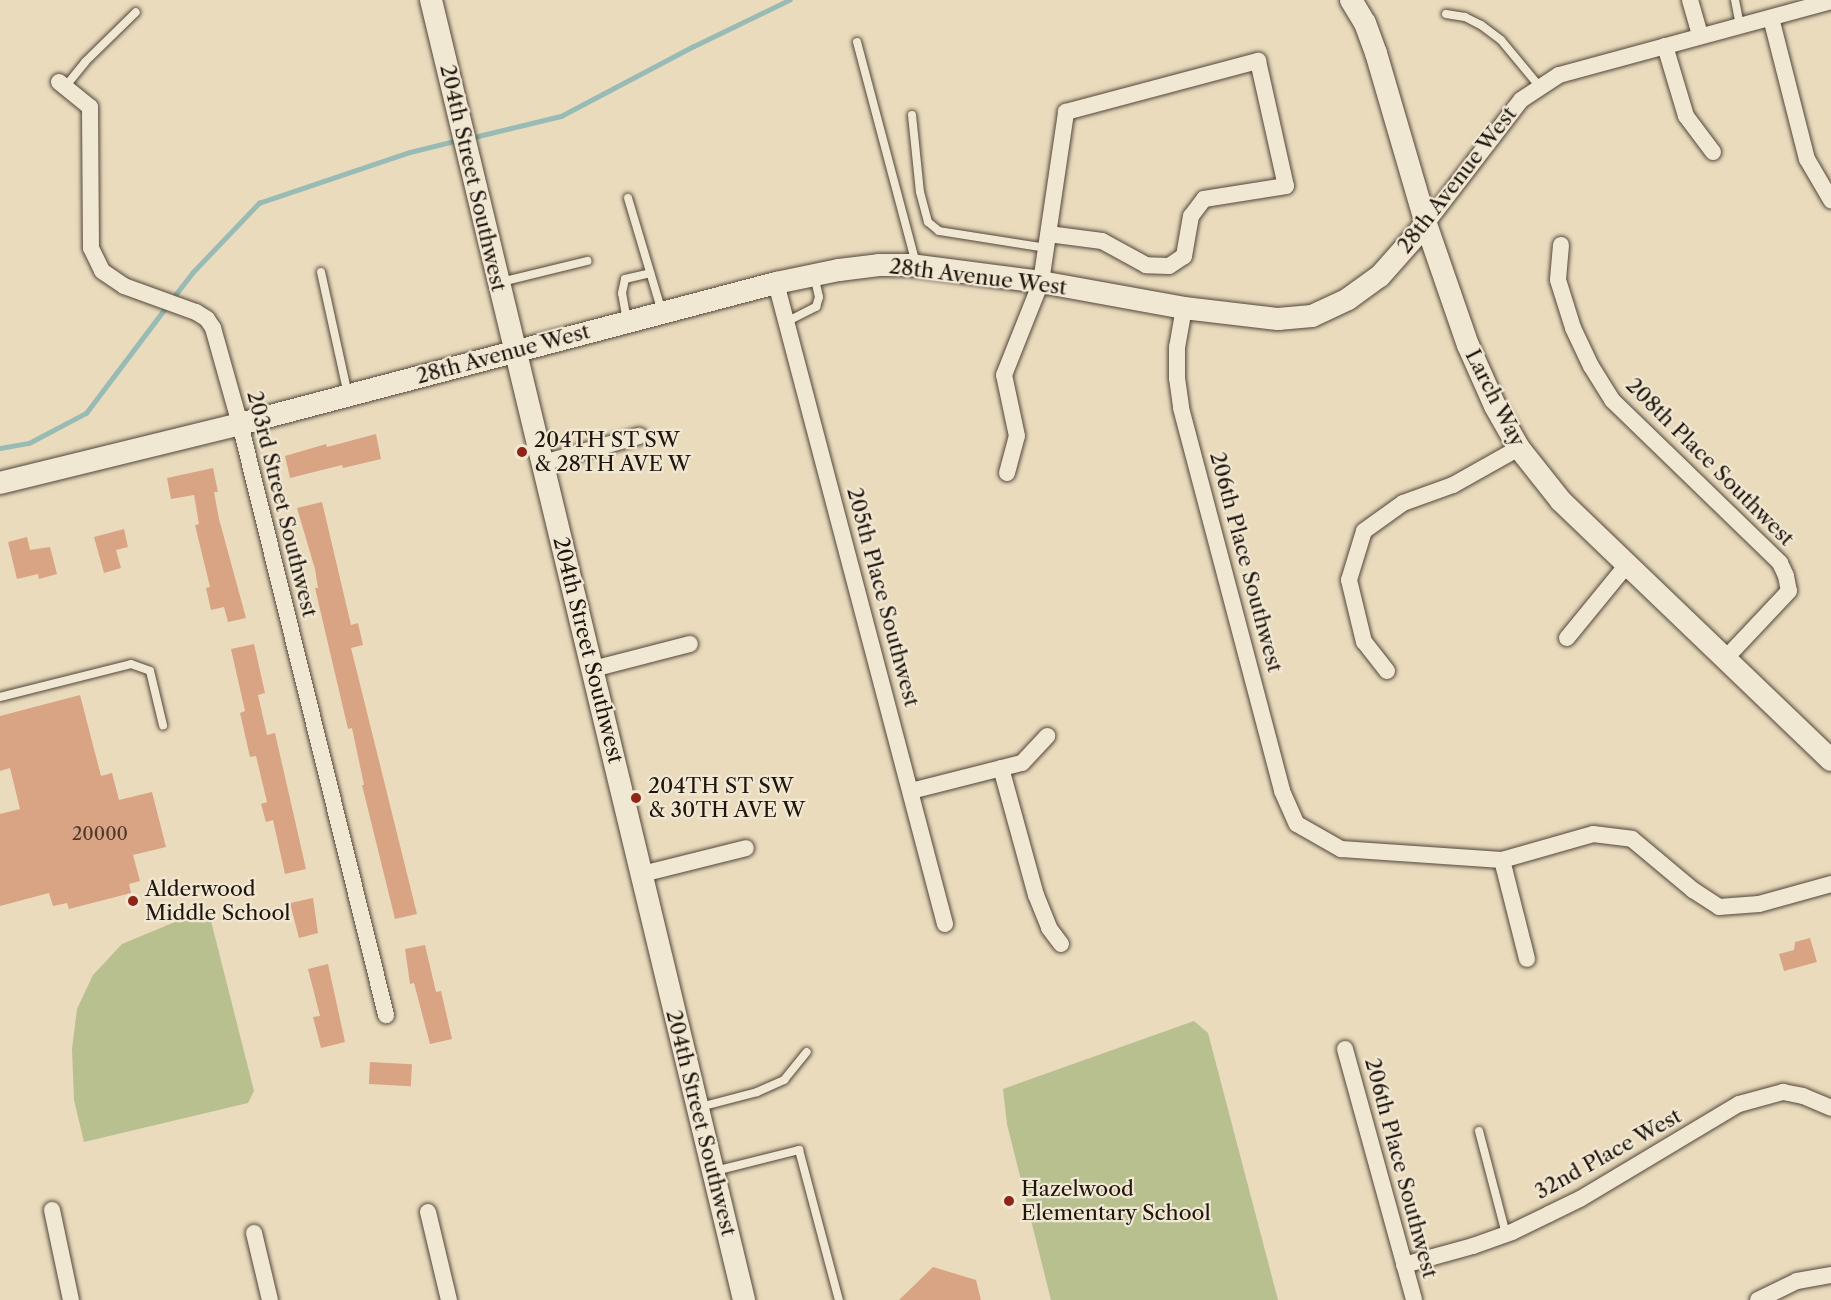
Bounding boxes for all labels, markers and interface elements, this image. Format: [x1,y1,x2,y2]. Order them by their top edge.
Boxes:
street label: 204th Street Southwest [435,62,511,294]
street label: 28th Avenue West [1392,101,1522,259]
street label: 28th Avenue West [887,254,1069,300]
street label: 28th Avenue West [413,318,593,390]
street label: Larch Way [1460,345,1530,451]
street label: 208th Place Southwest [1621,373,1799,551]
street label: 203rd Street Southwest [242,388,322,620]
place label: 204TH ST SW & 28TH AVE W [534,427,692,477]
marker: 204TH ST SW & 28TH AVE W [515,445,529,459]
street label: 206th Place Southwest [1204,449,1288,675]
street label: 205th Place Southwest [842,485,924,709]
street label: 204th Street Southwest [548,534,628,766]
place label: 204TH ST SW & 30TH AVE W [648,773,807,823]
marker: 204TH ST SW & 30TH AVE W [629,791,643,805]
house number: 20000 [72,823,128,845]
place label: Alderwood Middle School [145,876,290,926]
marker: Alderwood Middle School [126,894,140,908]
street label: 204th Street Southwest [661,1007,741,1239]
street label: 206th Place Southwest [1359,1055,1443,1281]
street label: 32nd Place West [1530,1103,1686,1205]
place label: Hazelwood Elementary School [1021,1176,1211,1226]
marker: Hazelwood Elementary School [1002,1194,1016,1208]

